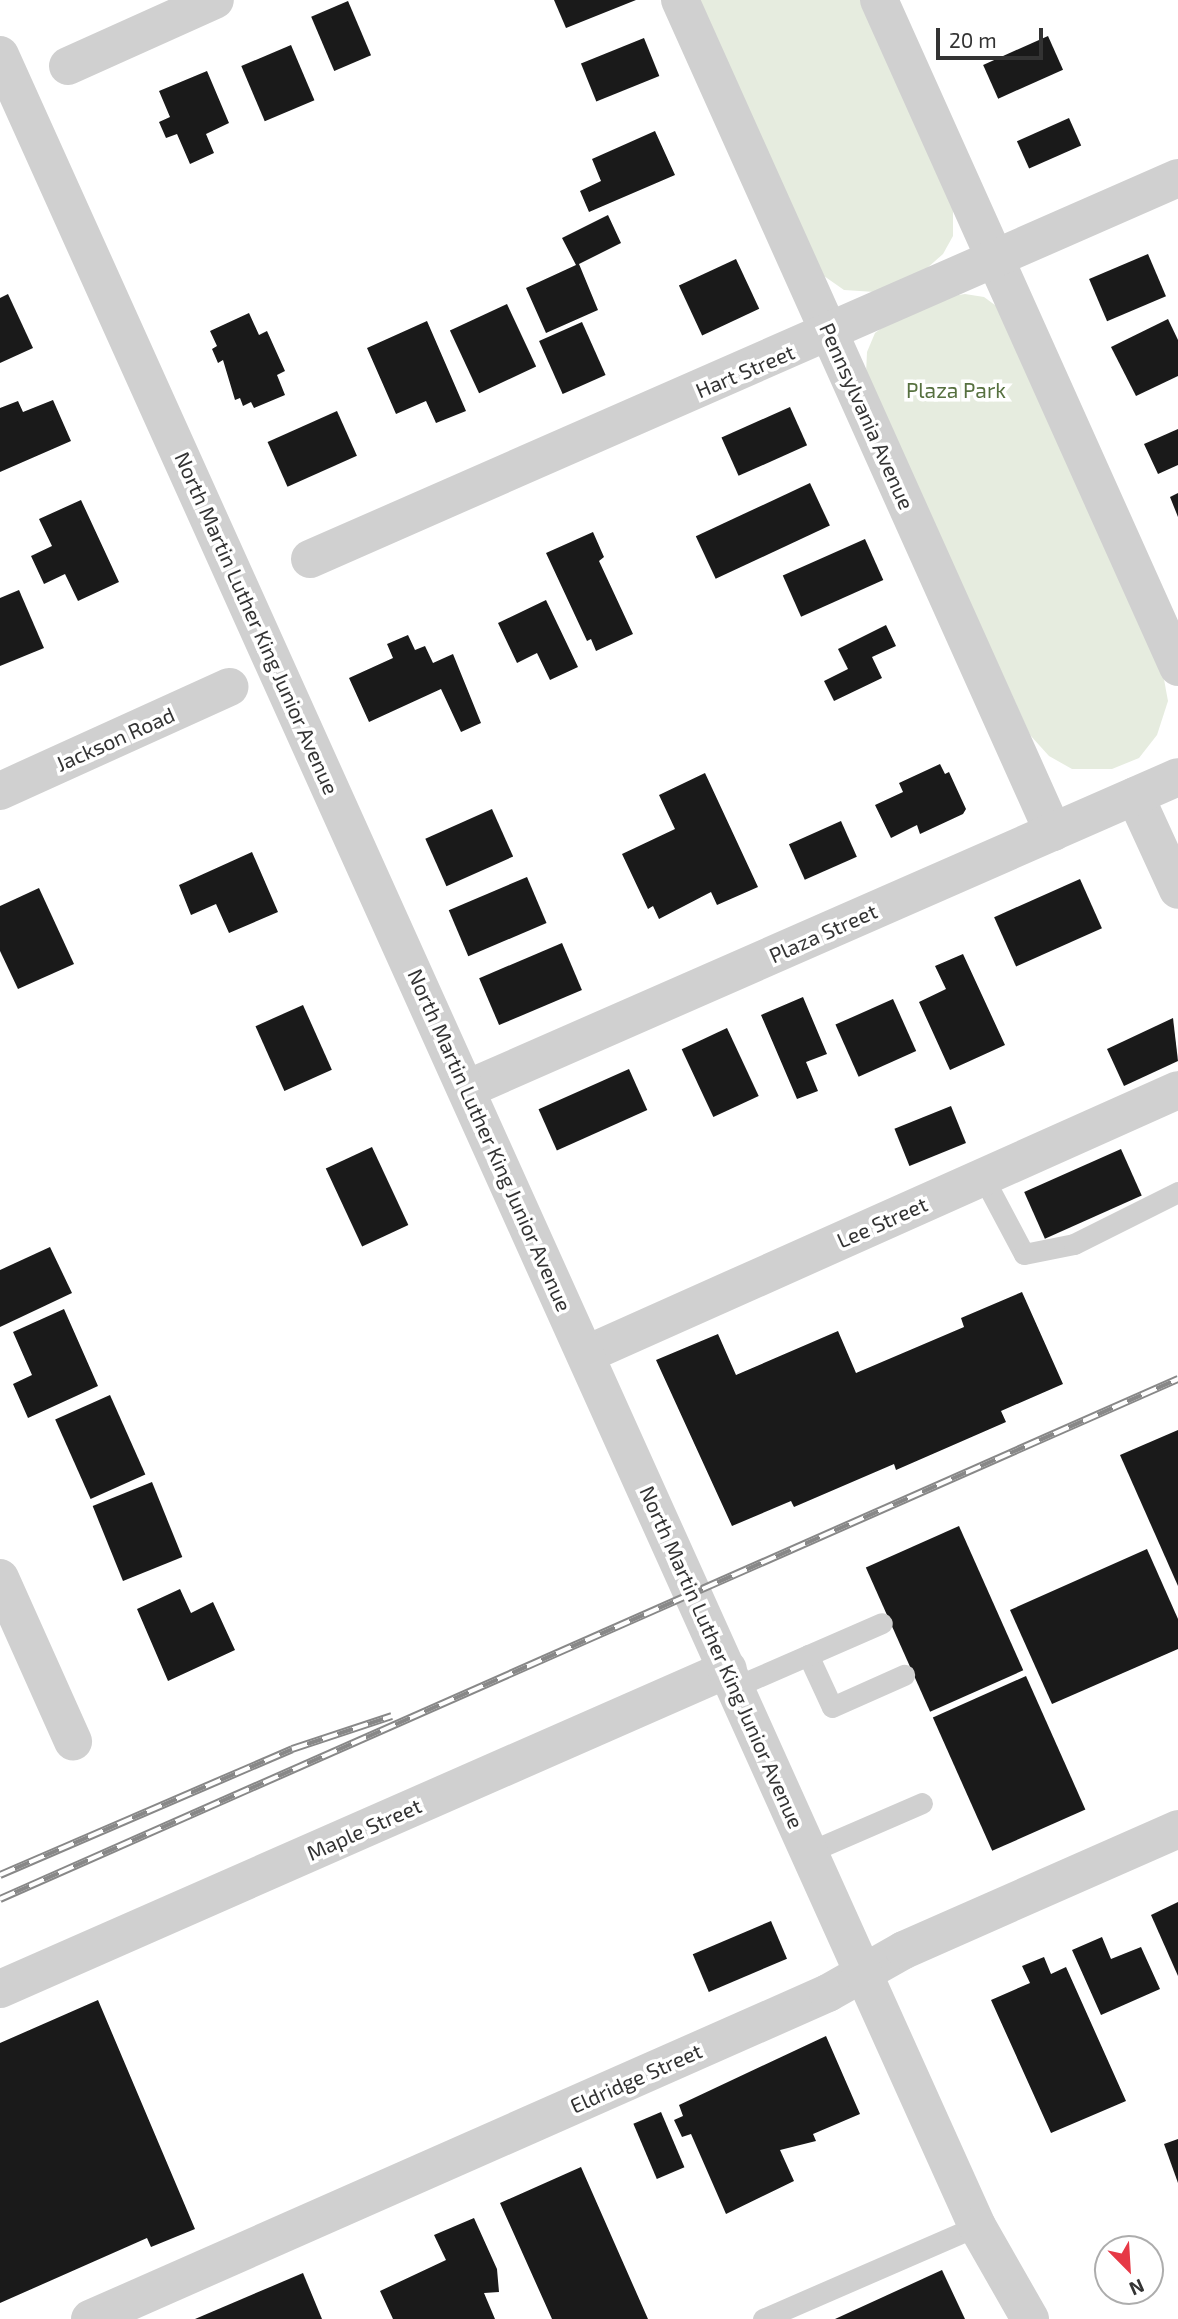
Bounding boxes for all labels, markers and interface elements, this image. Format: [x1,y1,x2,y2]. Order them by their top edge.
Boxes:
scale bar [940,14,1047,58]
text: 20 m [949,27,997,52]
street label: Pennsylvania Avenue [814,319,920,513]
street label: Hart Street [692,339,798,403]
park label: Plaza Park [906,377,1006,403]
street label: North Martin Luther King Junior Avenue [169,447,345,799]
street label: Jackson Road [52,702,178,776]
street label: Plaza Street [765,898,881,968]
street label: North Martin Luther King Junior Avenue [402,964,578,1316]
street label: Lee Street [833,1191,931,1253]
street label: North Martin Luther King Junior Avenue [634,1481,810,1833]
street label: Maple Street [303,1793,425,1865]
street label: Eldridge Street [566,2038,706,2118]
north arrow [1094,2235,1164,2305]
text: N [1126,2275,1148,2301]

